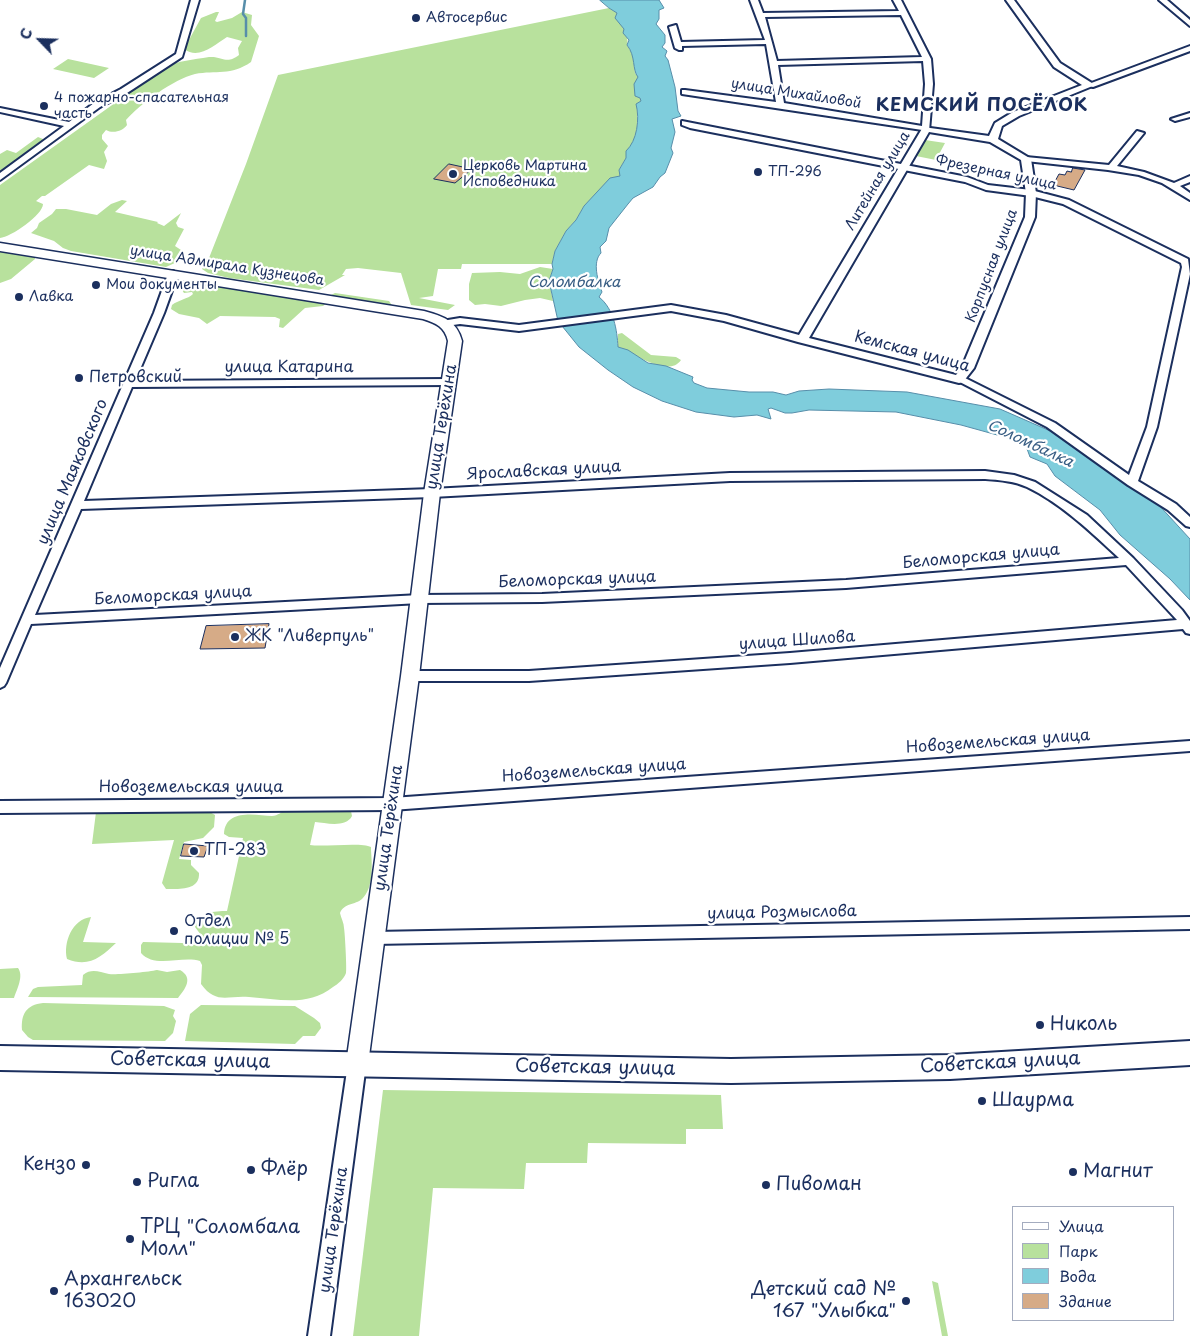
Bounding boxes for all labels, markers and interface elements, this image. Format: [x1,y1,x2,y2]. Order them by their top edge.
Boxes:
place label: Автосервис [426,10,507,26]
marker: Автосервис [410,12,422,24]
north arrow [15,15,65,65]
text: С [14,25,38,43]
street label: улица Михайловой [730,75,862,113]
place label: 4 пожарно-спасательная часть [54,90,229,122]
district label: КЕМСКИЙ ПОСЁЛОК [874,95,1090,117]
marker: 4 пожарно-спасательная часть [38,100,50,112]
street label: Литейная улица [842,129,914,233]
street label: Фрезерная улица [934,152,1058,194]
place label: Церковь Мартина Исповедника [463,158,587,190]
place label: ТП-296 [768,164,822,180]
marker: ТП-296 [752,166,764,178]
marker: Церковь Мартина Исповедника [447,168,459,180]
street label: Корпусная улица [963,207,1021,325]
street label: улица Адмирала Кузнецова [129,242,325,290]
water label: Соломбалка [528,274,620,292]
place label: Мои документы [106,277,217,293]
marker: Мои документы [90,279,102,291]
place label: Лавка [29,289,73,305]
marker: Лавка [13,291,25,303]
street label: Кемская улица [852,327,972,377]
street label: улица Катарина [224,358,354,378]
street label: улица Терёхина [423,363,461,491]
place label: Петровский [89,368,182,388]
marker: Петровский [73,372,85,384]
street label: улица Маяковского [34,396,112,548]
water label: Соломбалка [984,416,1076,472]
street label: Ярославская улица [466,457,622,485]
street label: Беломорская улица [901,541,1061,573]
street label: Беломорская улица [498,568,656,592]
street label: Беломорская улица [94,582,252,610]
place label: ЖК "Ливерпуль" [245,627,374,647]
street label: улица Шилова [738,627,856,655]
marker: ЖК "Ливерпуль" [229,631,241,643]
street label: Новоземельская улица [905,726,1091,758]
street label: Новоземельская улица [501,755,687,787]
street label: улица Терёхина [371,764,407,892]
street label: Новоземельская улица [99,778,283,798]
place label: ТП-283 [204,841,266,861]
marker: ТП-283 [188,845,200,857]
street label: улица Розмыслова [707,902,857,924]
place label: Отдел полиции № 5 [184,912,289,950]
marker: Отдел полиции № 5 [168,925,180,937]
place label: Николь [1050,1014,1117,1036]
marker: Николь [1034,1019,1046,1031]
street label: Советская улица [919,1047,1081,1079]
street label: Советская улица [110,1048,270,1074]
street label: Советская улица [515,1055,675,1081]
place label: Шаурма [992,1090,1074,1112]
marker: Шаурма [976,1095,988,1107]
place label: Кензо [23,1154,76,1176]
marker: Кензо [80,1159,92,1171]
place label: Флёр [261,1159,308,1181]
place label: Магнит [1083,1161,1153,1183]
marker: Флёр [245,1164,257,1176]
street label: улица Терёхина [316,1166,352,1294]
marker: Магнит [1067,1166,1079,1178]
place label: Ригла [147,1171,199,1193]
place label: Пивоман [776,1174,862,1196]
marker: Ригла [131,1176,143,1188]
marker: Пивоман [760,1179,772,1191]
legend [1012,1206,1175,1321]
text: Улица [1059,1214,1104,1237]
place label: ТРЦ "Соломбала Молл" [140,1217,300,1261]
marker: ТРЦ "Соломбала Молл" [124,1233,136,1245]
text: Парк [1059,1239,1098,1262]
text: Вода [1059,1264,1096,1287]
place label: Архангельск 163020 [64,1269,181,1313]
place label: Детский сад № 167 "Улыбка" [752,1279,896,1323]
marker: Архангельск 163020 [48,1285,60,1297]
text: Здание [1059,1289,1112,1312]
marker: Детский сад № 167 "Улыбка" [900,1295,912,1307]

